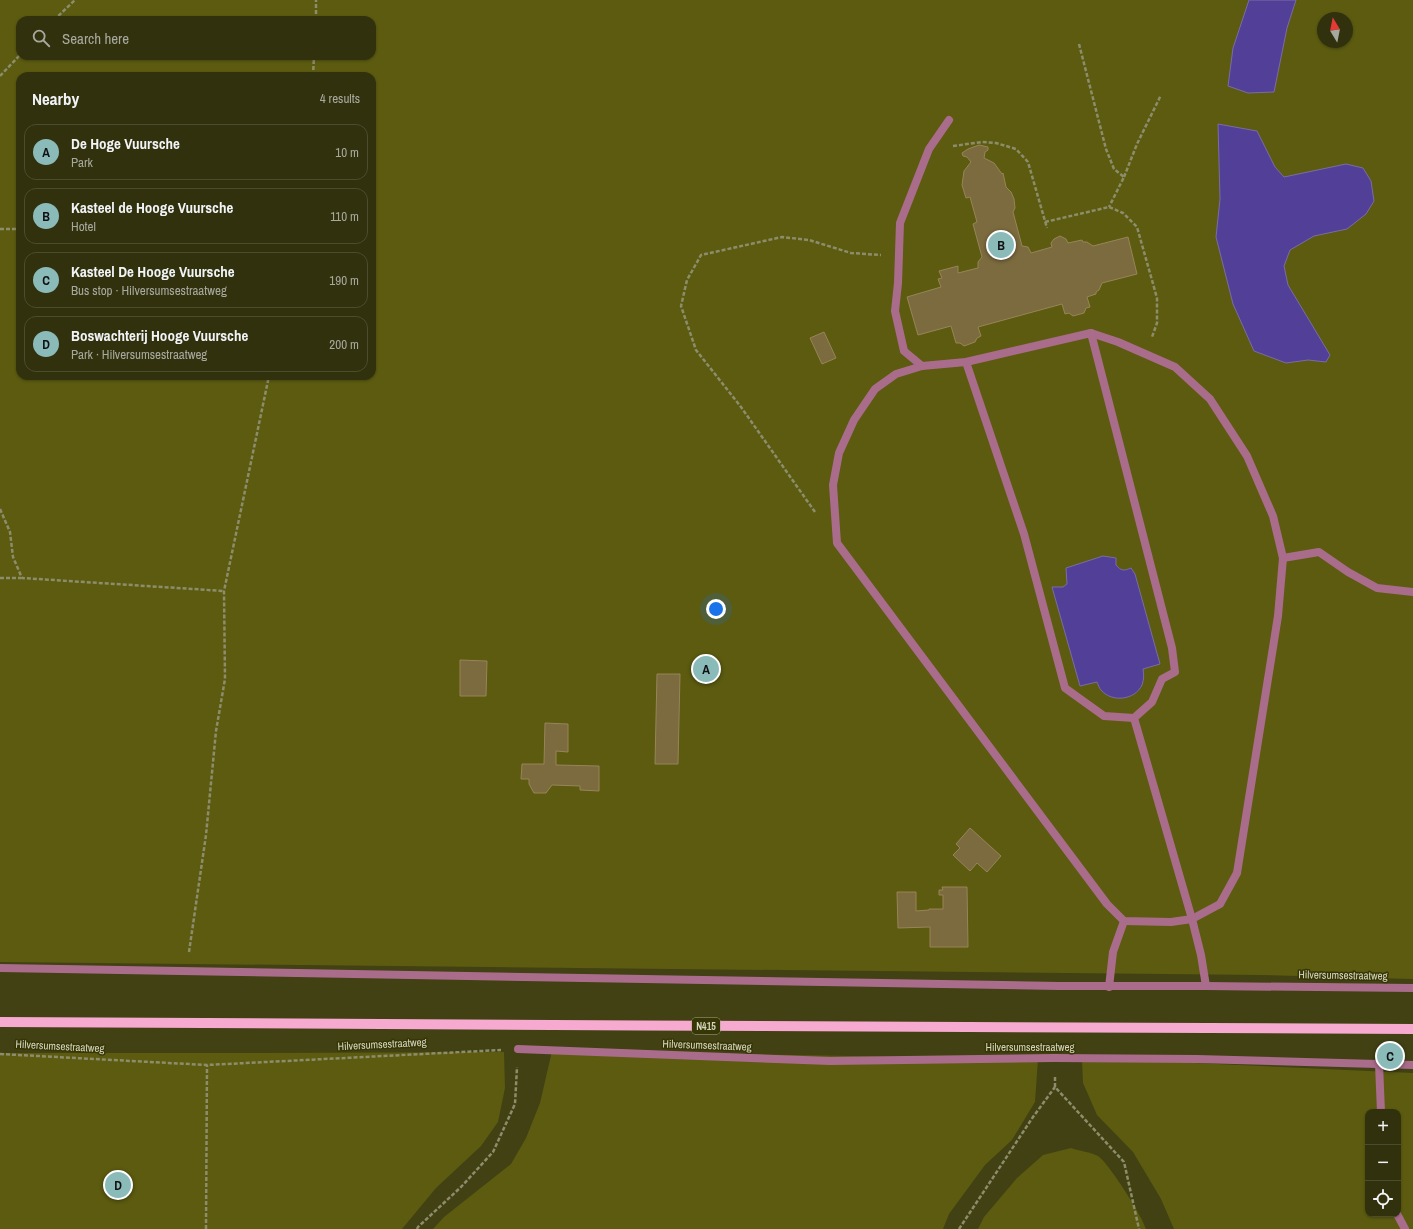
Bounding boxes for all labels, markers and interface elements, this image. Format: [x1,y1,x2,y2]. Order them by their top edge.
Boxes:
north arrow [1317,12,1353,48]
search box [16,16,376,60]
icon: search [30,27,52,49]
text: Search here [62,28,129,49]
text: Nearby [32,87,79,110]
text: 4 results [320,90,360,107]
text: De Hoge Vuursche [71,133,180,154]
text: A [42,144,50,161]
text: 10 m [335,144,359,161]
text: Park [71,154,93,171]
text: Kasteel de Hooge Vuursche [71,197,233,218]
text: B [42,208,50,225]
text: 110 m [330,208,359,225]
text: Hotel [71,218,96,235]
pin: B [988,230,1014,260]
text: Kasteel De Hooge Vuursche [71,261,235,282]
text: C [42,272,50,289]
text: 190 m [329,272,359,289]
text: Bus stop · Hilversumsestraatweg [71,282,227,299]
text: Boswachterij Hooge Vuursche [71,325,248,346]
text: D [42,336,50,353]
text: 200 m [329,336,359,353]
text: Park · Hilversumsestraatweg [71,346,207,363]
your location [706,599,726,619]
pin: A [693,654,719,684]
street label: Hilversumsestraatweg [1298,967,1388,983]
road number: N415 [692,1018,720,1034]
street label: Hilversumsestraatweg [337,1035,427,1053]
street label: Hilversumsestraatweg [662,1036,752,1054]
street label: Hilversumsestraatweg [15,1037,105,1055]
street label: Hilversumsestraatweg [985,1040,1075,1054]
pin: C [1377,1041,1403,1071]
map controls [1365,1109,1401,1217]
button: + [1365,1109,1401,1145]
button: − [1365,1145,1401,1181]
pin: D [105,1170,131,1200]
button: locate [1365,1181,1401,1217]

